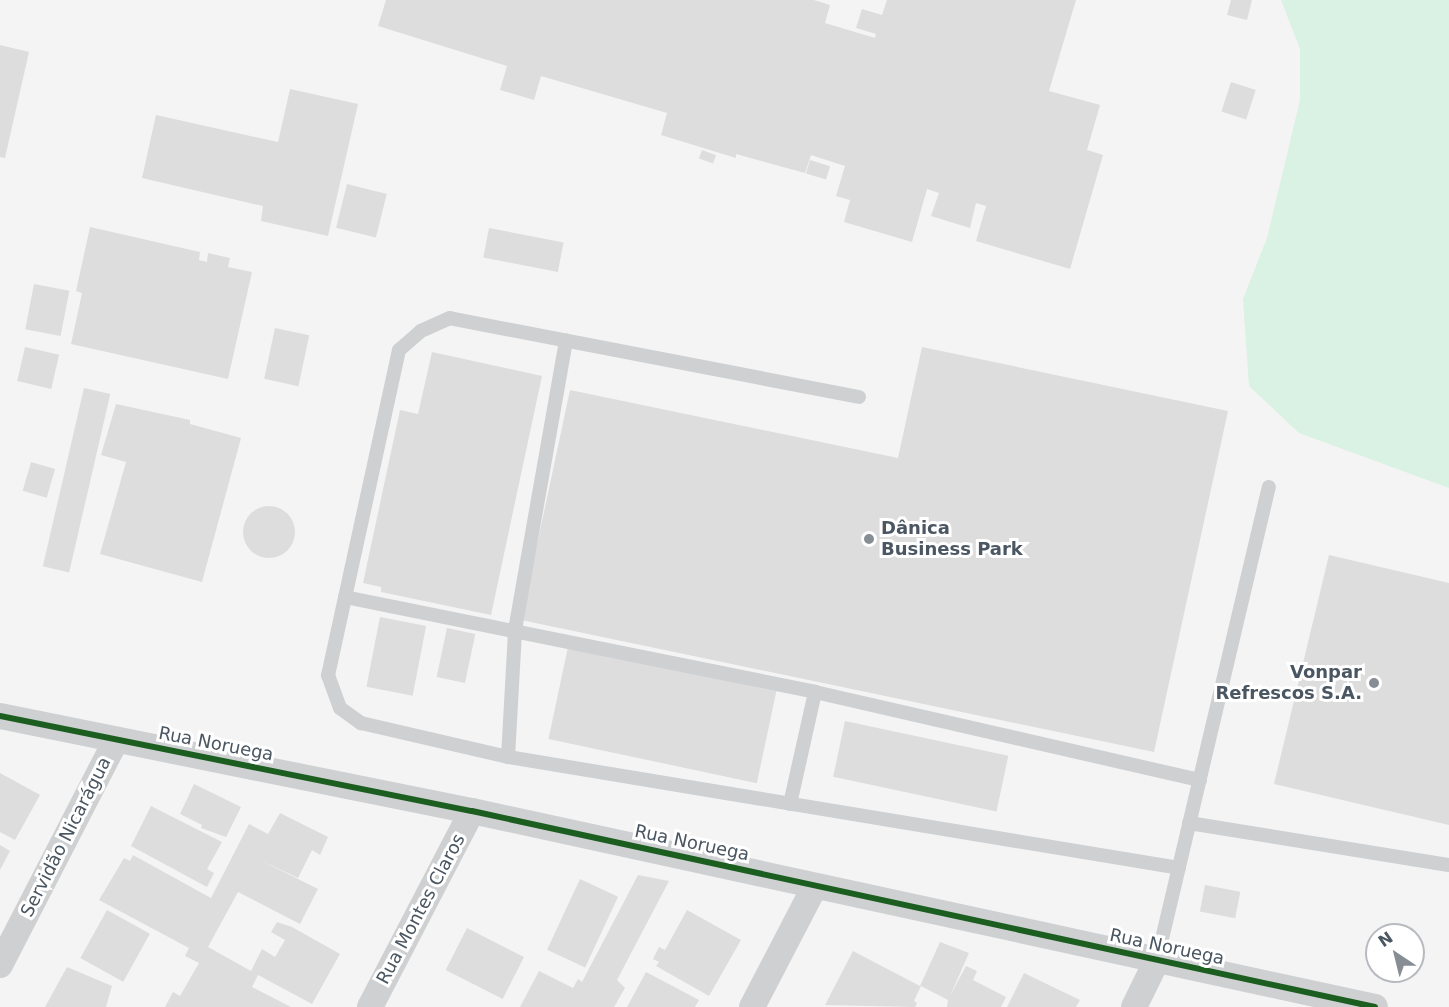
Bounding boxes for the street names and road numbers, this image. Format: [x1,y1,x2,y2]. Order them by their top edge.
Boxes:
street label: Rua Noruega [157,722,275,766]
street label: Servidão Nicarágua [16,753,116,921]
street label: Rua Noruega [633,820,751,866]
street label: Rua Montes Claros [372,830,470,988]
street label: Rua Noruega [1108,924,1226,970]

